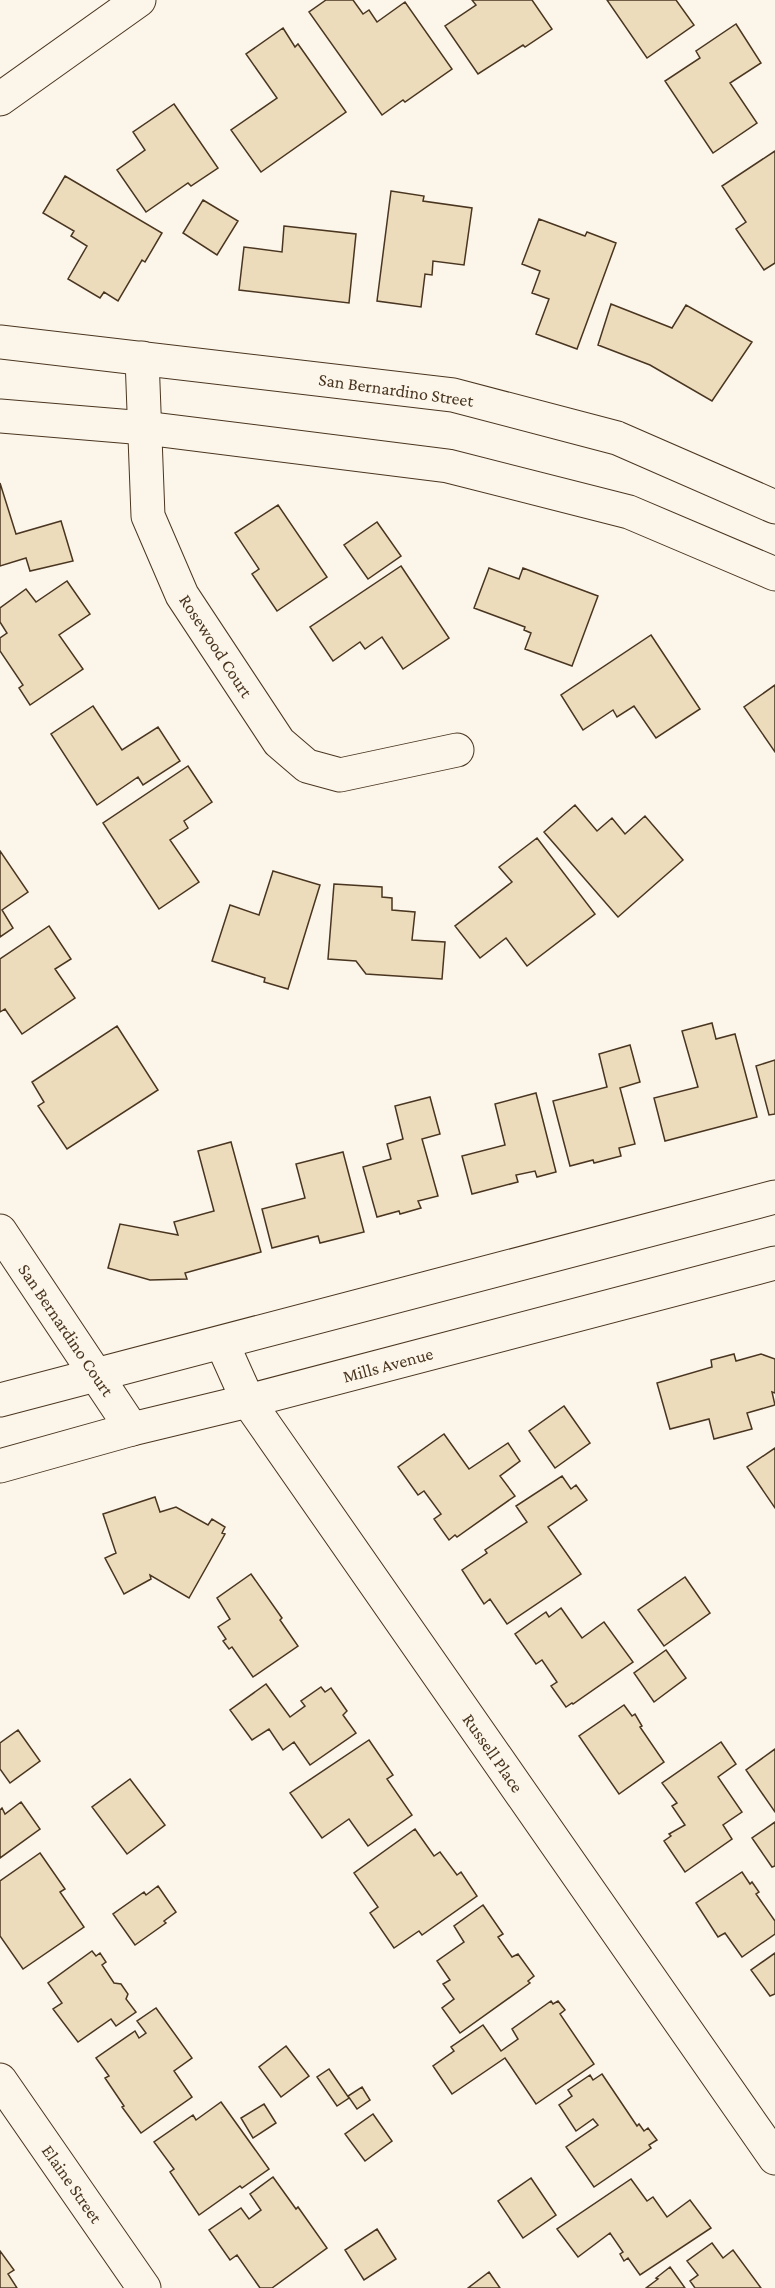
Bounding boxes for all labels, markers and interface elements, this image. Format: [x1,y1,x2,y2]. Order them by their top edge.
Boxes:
street label: San Bernardino Street [317,369,476,411]
street label: Rosewood Court [175,591,257,702]
street label: San Bernardino Court [14,1260,118,1401]
street label: Mills Avenue [341,1343,435,1387]
street label: Russell Place [459,1710,527,1796]
street label: Elaine Street [38,2141,107,2228]

